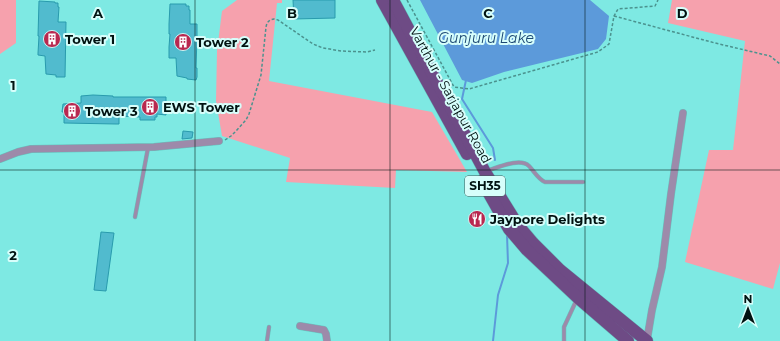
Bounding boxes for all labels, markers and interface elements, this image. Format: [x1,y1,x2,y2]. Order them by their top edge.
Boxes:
text: A [92,5,104,21]
text: B [287,5,297,21]
text: C [483,5,493,21]
text: D [677,5,688,21]
street label: Varthur - Sarjapur Road [407,24,495,166]
building icon: Tower 1 [42,29,62,49]
water label: Gunjuru Lake [438,29,534,47]
place label: Tower 1 [65,31,115,47]
building icon: Tower 2 [173,32,193,52]
place label: Tower 2 [196,34,249,50]
text: 1 [10,77,16,93]
building icon: EWS Tower [140,97,160,117]
place label: EWS Tower [163,99,240,115]
building icon: Tower 3 [62,101,82,121]
place label: Tower 3 [85,103,138,119]
road number: SH35 [465,176,505,196]
restaurant icon: Jaypore Delights [467,209,487,229]
place label: Jaypore Delights [489,211,605,227]
text: 2 [9,247,17,263]
north arrow [728,289,768,329]
text: N [744,292,752,306]

